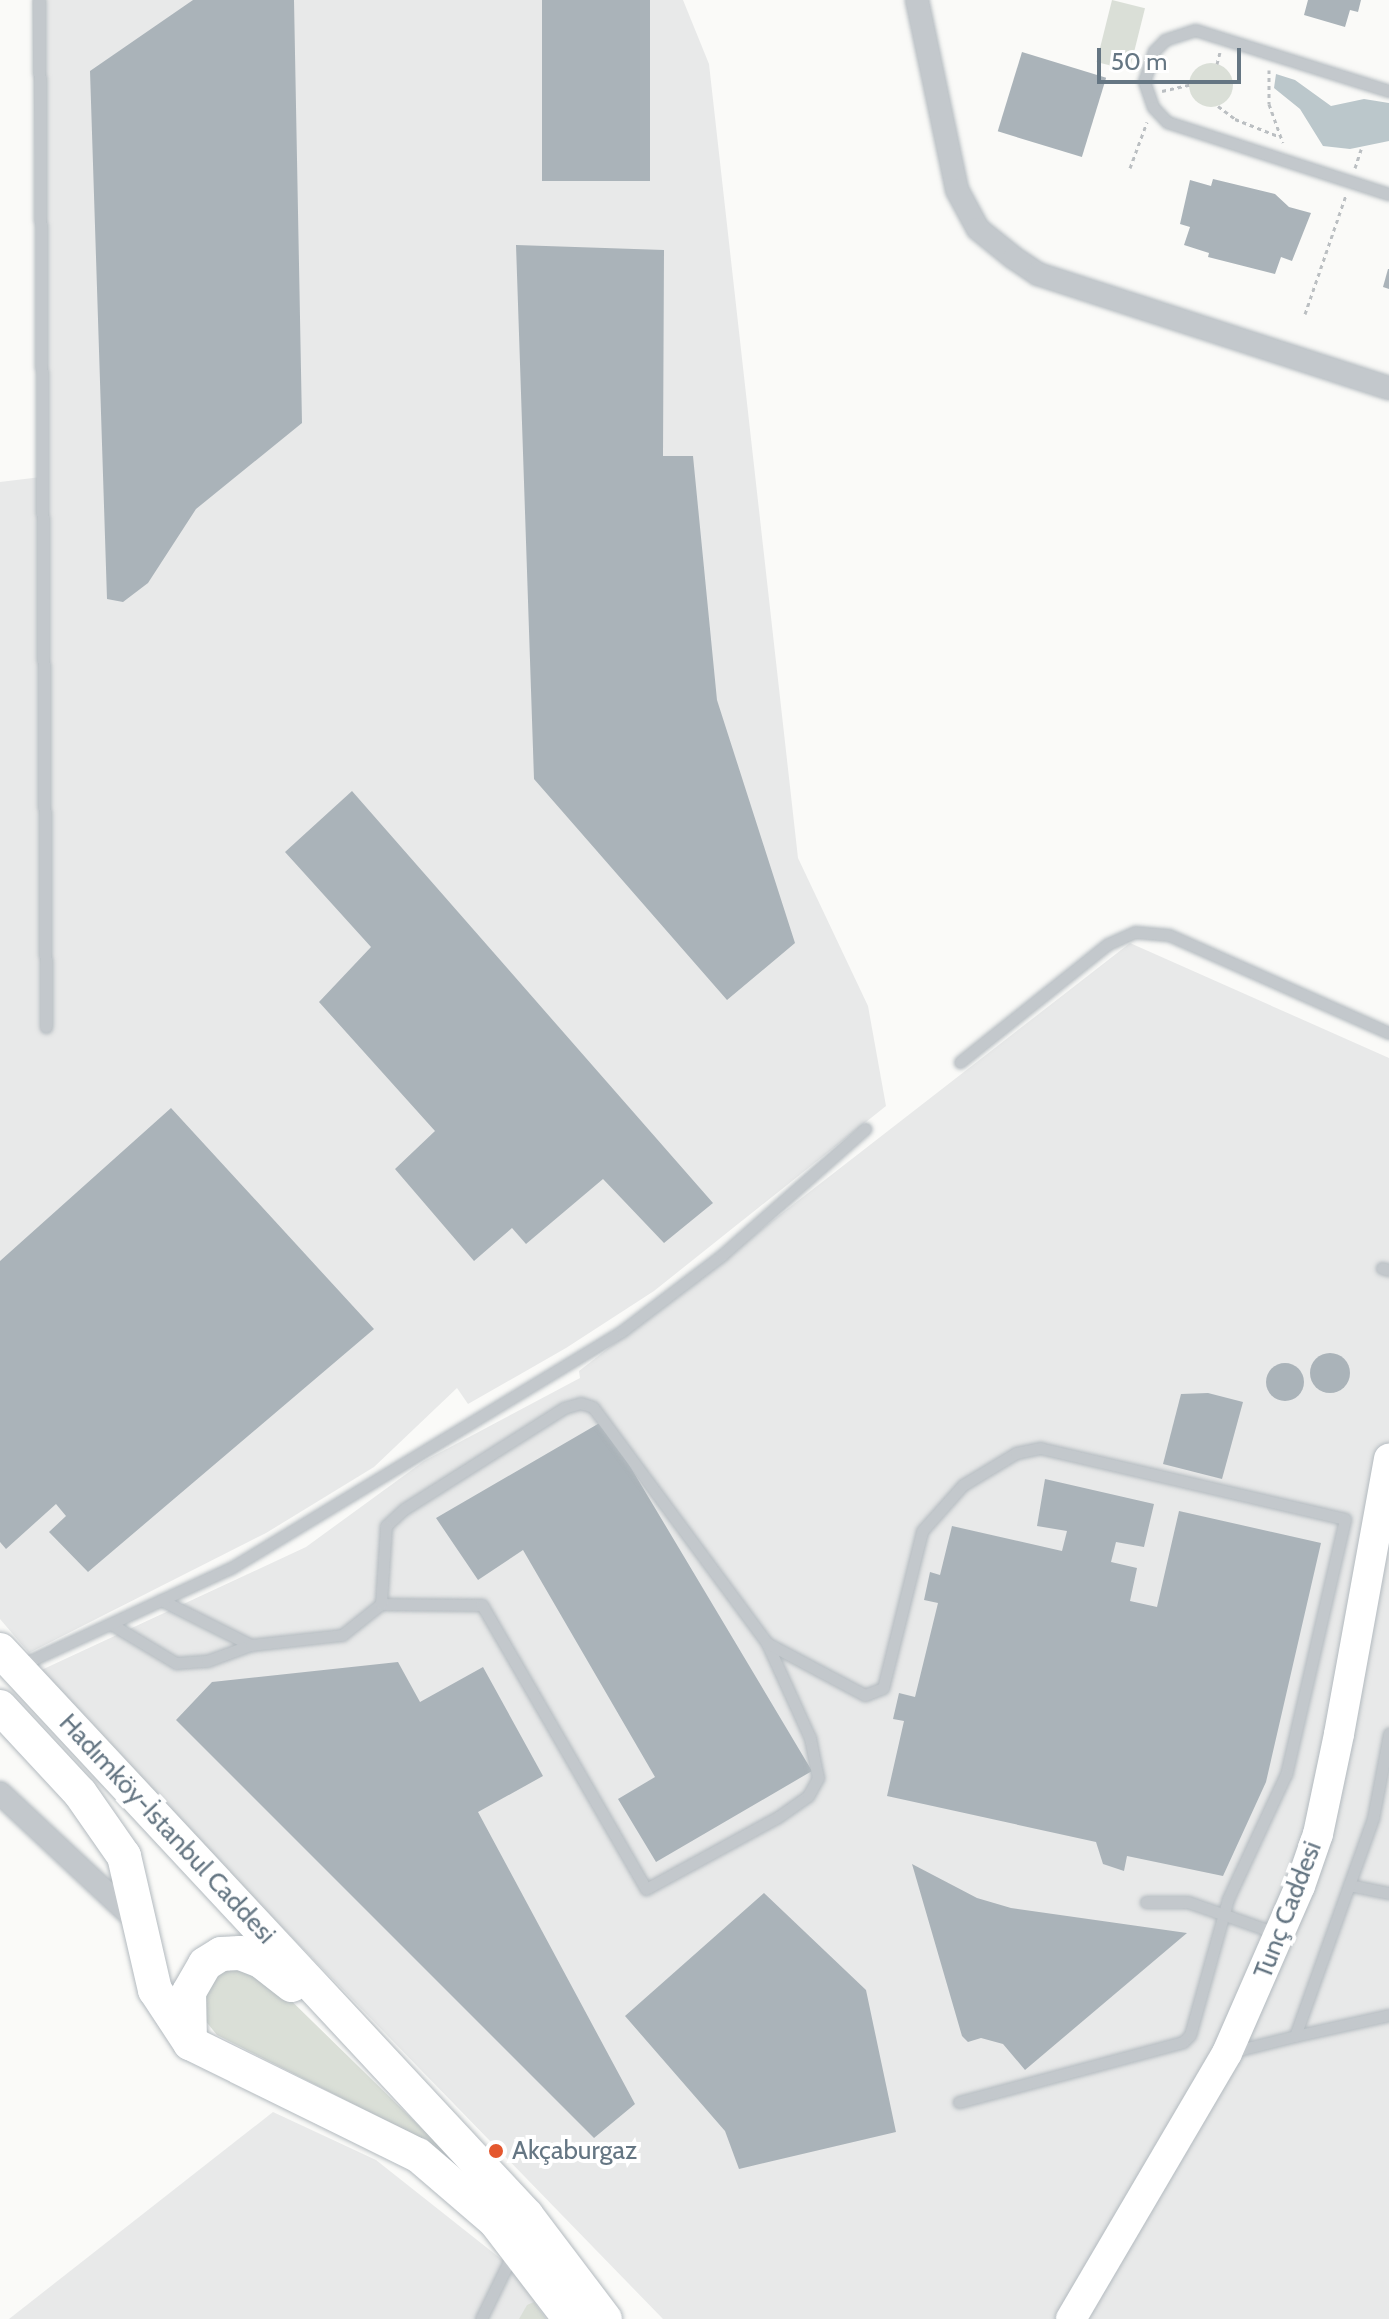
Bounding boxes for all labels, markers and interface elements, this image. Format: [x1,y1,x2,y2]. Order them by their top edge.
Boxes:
scale bar [1101,32,1245,82]
text: 50 m [1111,47,1167,76]
street label: Hadımköy-İstanbul Caddesi [52,1708,282,1950]
street label: Tunç Caddesi [1248,1837,1328,1983]
place label: Akçaburgaz [512,2135,637,2167]
marker: Akçaburgaz [487,2142,505,2160]

